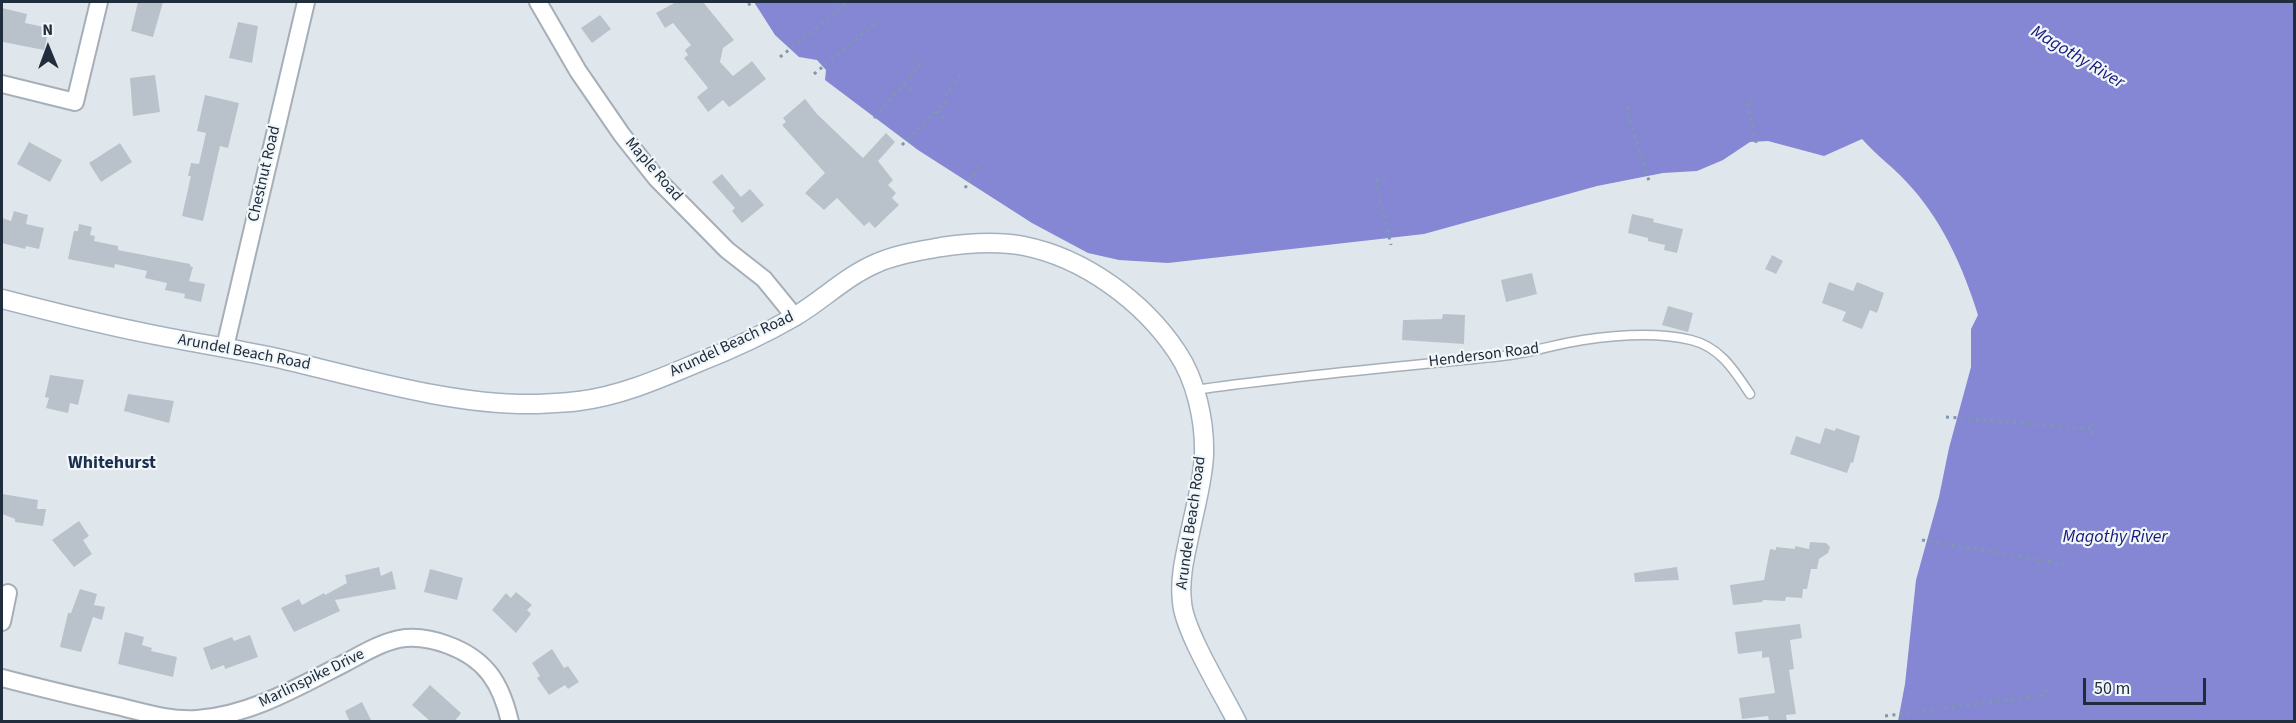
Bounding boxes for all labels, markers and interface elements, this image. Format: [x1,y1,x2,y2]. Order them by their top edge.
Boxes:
north arrow [18,18,78,78]
text: N [42,19,53,41]
water label: Magothy River [2026,22,2128,94]
street label: Chestnut Road [245,124,285,224]
street label: Maple Road [620,134,686,206]
street label: Arundel Beach Road [667,308,797,382]
street label: Arundel Beach Road [176,331,312,375]
street label: Henderson Road [1428,340,1540,372]
district label: Whitehurst [68,453,156,475]
street label: Arundel Beach Road [1173,455,1211,591]
water label: Magothy River [2062,527,2168,549]
street label: Marlinspike Drive [256,645,368,713]
scale bar [2086,666,2209,704]
text: 50 m [2094,676,2130,701]

